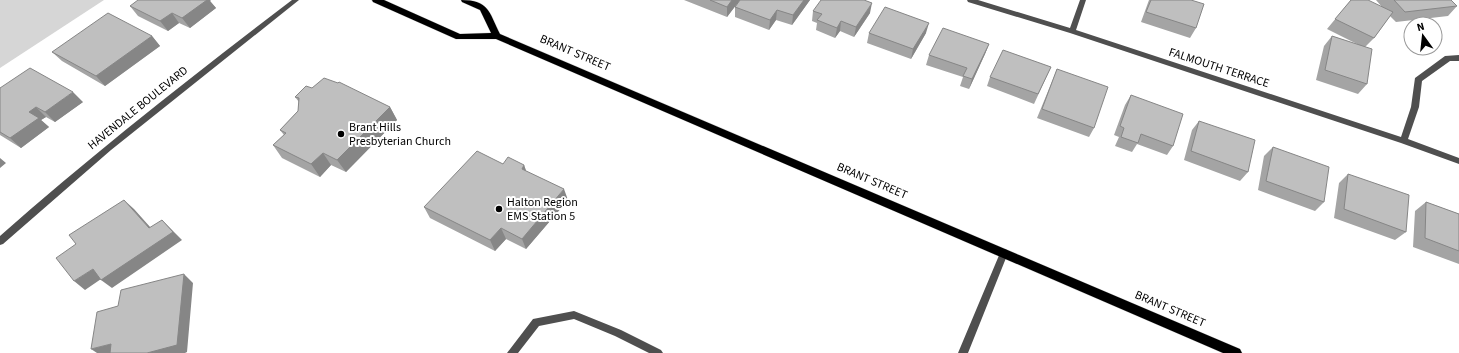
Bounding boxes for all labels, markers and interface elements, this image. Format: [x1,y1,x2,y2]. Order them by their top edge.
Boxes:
north arrow [1403,16,1443,56]
text: N [1415,19,1426,35]
street label: BRANT STREET [537,30,614,76]
street label: FALMOUTH TERRACE [1167,44,1271,92]
street label: HAVENDALE BOULEVARD [84,62,192,154]
place label: Brant Hills Presbyterian Church [349,119,451,150]
marker: Brant Hills Presbyterian Church [336,129,346,139]
street label: BRANT STREET [834,158,911,204]
place label: Halton Region EMS Station 5 [507,194,578,225]
marker: Halton Region EMS Station 5 [494,204,504,214]
street label: BRANT STREET [1132,286,1209,332]

